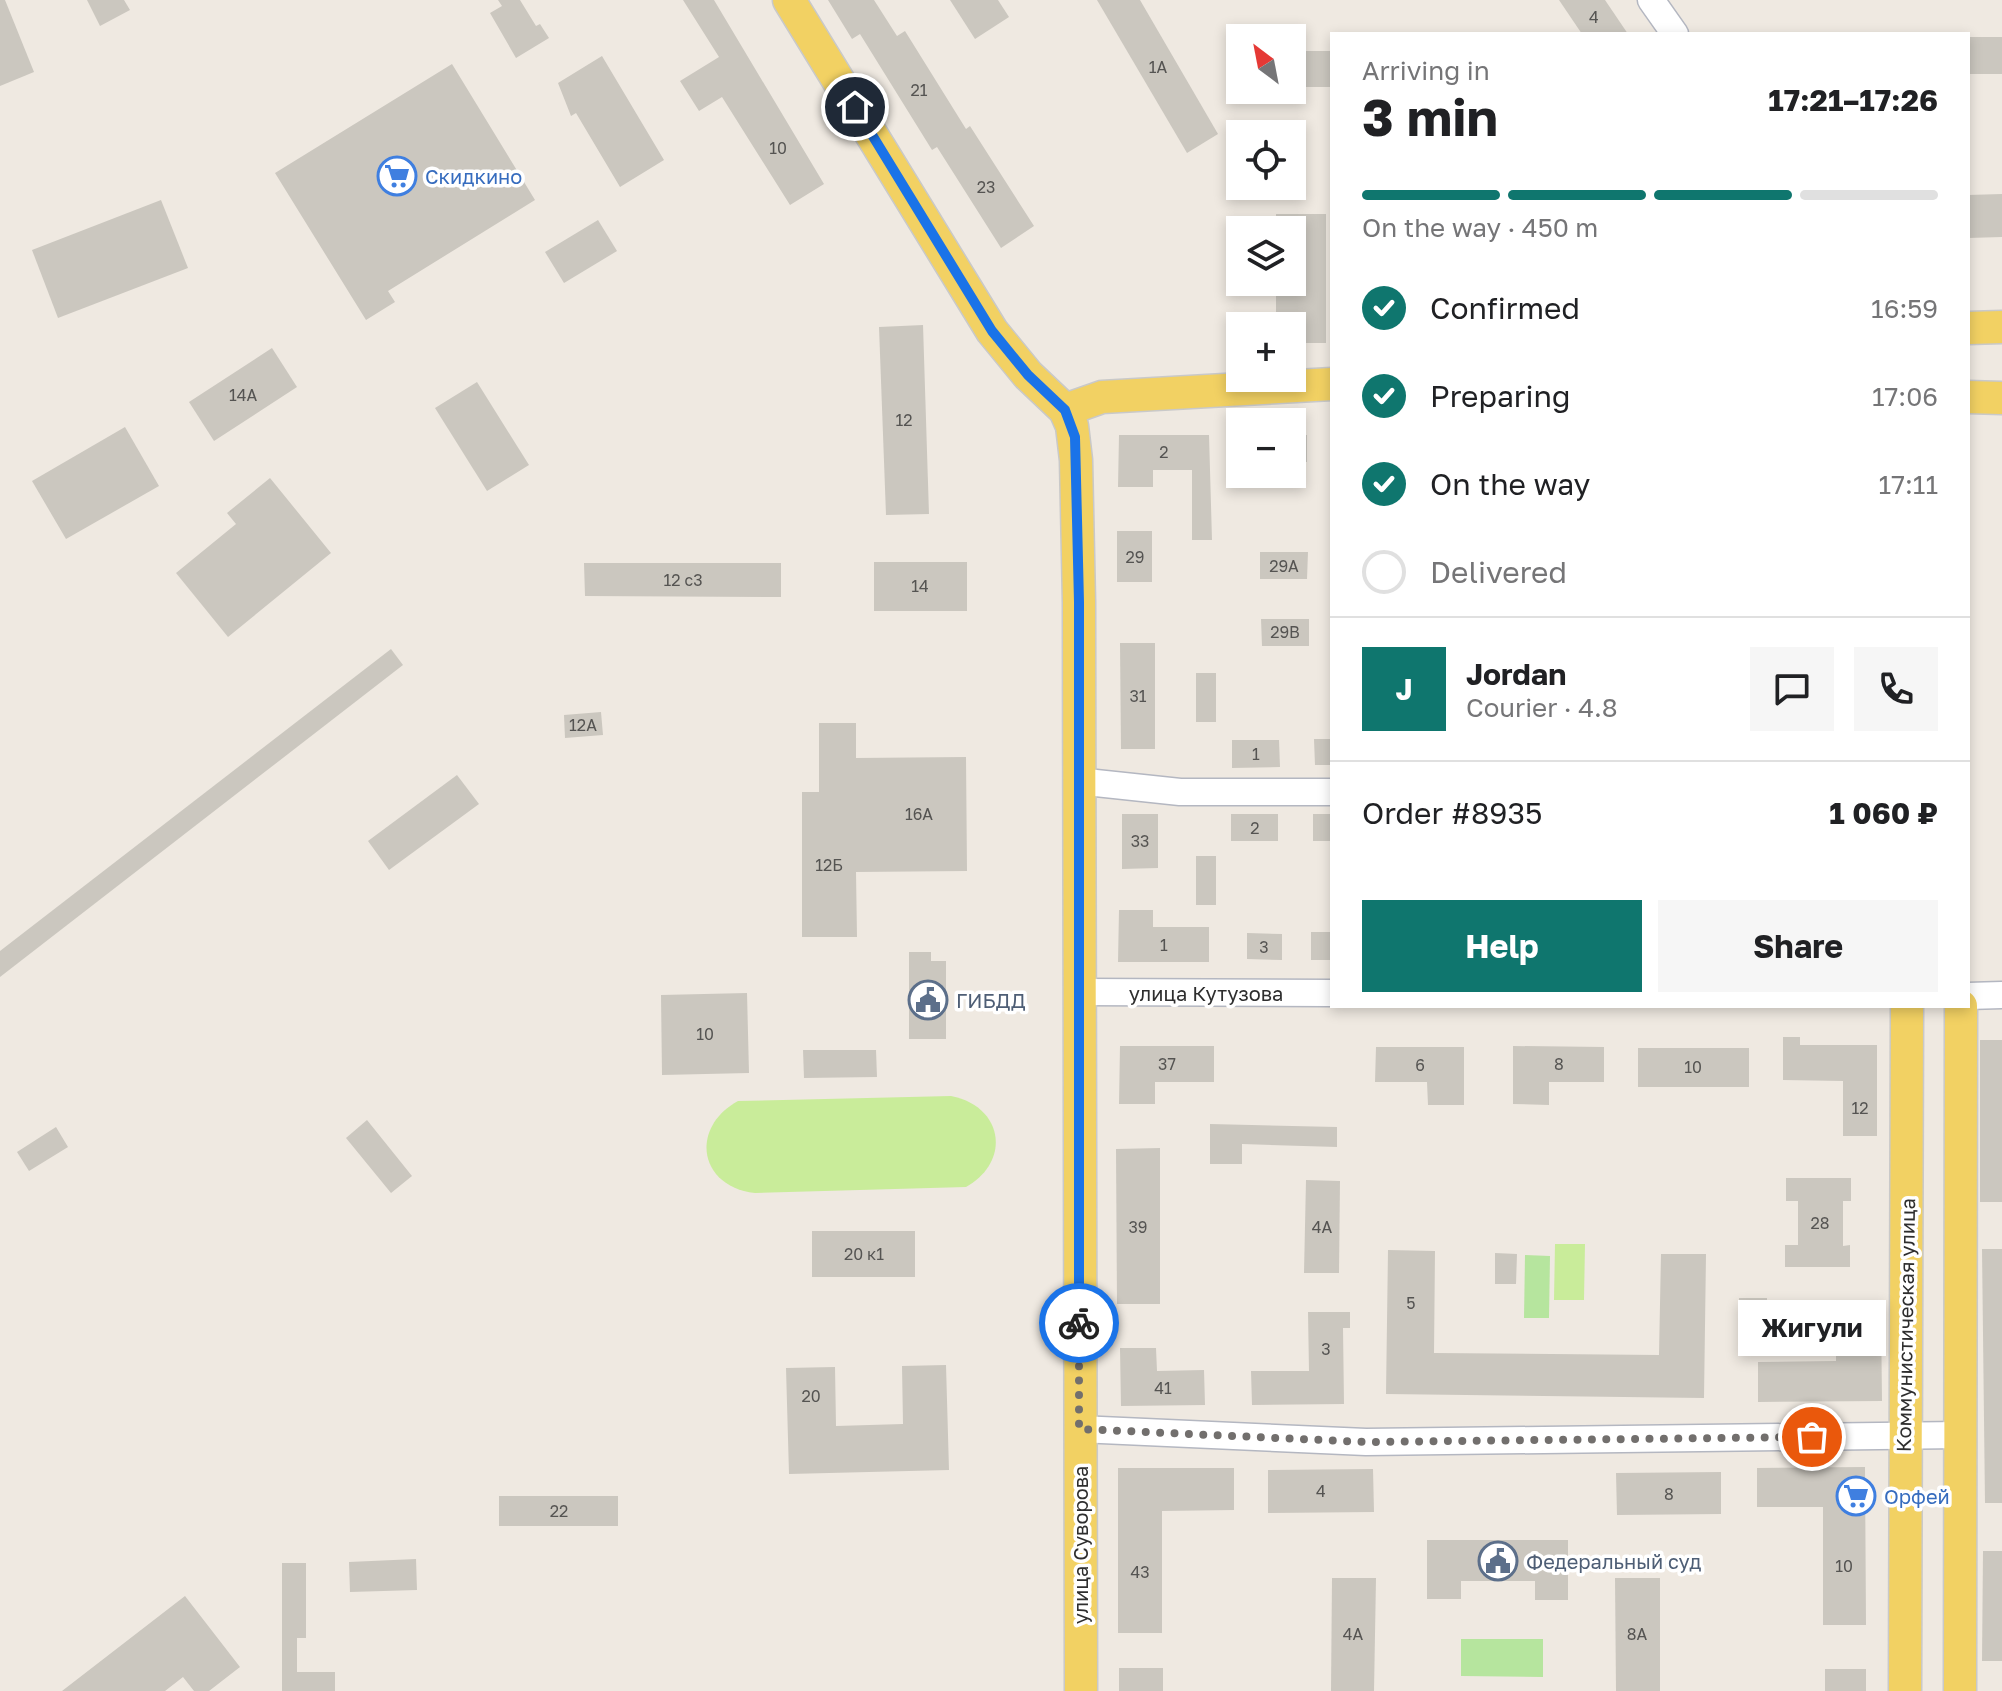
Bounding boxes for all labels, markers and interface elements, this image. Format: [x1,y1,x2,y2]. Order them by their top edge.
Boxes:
house number: 4 [1589,7,1599,27]
north arrow [1226,24,1306,104]
map controls [1226,24,1306,488]
text: Arriving in [1362,55,1490,86]
house number: 1А [1149,57,1168,77]
pin [821,73,889,141]
house number: 21 [910,80,928,100]
text: 17:21–17:26 [1768,82,1938,118]
icon: home [833,85,877,129]
text: 3 min [1362,85,1498,147]
button: locate [1226,120,1306,200]
house number: 10 [769,138,787,158]
supermarket icon: Скидкино [376,155,418,197]
place label: Скидкино [425,164,522,188]
house number: 23 [977,177,995,197]
text: On the way · 450 m [1362,212,1598,243]
button: layers [1226,216,1306,296]
icon: check [1362,286,1406,330]
text: Confirmed [1430,290,1580,326]
text: 16:59 [1871,293,1938,324]
button: + [1226,312,1306,392]
icon: check [1362,374,1406,418]
text: Preparing [1430,378,1571,414]
text: 17:06 [1872,381,1938,412]
house number: 14А [229,385,257,405]
button: − [1226,408,1306,488]
house number: 12 [895,410,913,430]
house number: 2 [1159,442,1169,462]
icon: check [1362,462,1406,506]
text: On the way [1430,466,1590,502]
text: 17:11 [1879,469,1938,500]
house number: 29 [1126,547,1144,567]
text: Delivered [1430,554,1567,590]
house number: 29А [1269,556,1299,576]
house number: 12 с3 [663,570,703,590]
house number: 14 [911,576,929,596]
house number: 29В [1270,622,1300,642]
button: chat [1750,647,1834,731]
button: phone [1854,647,1938,731]
text: Jordan [1466,656,1566,692]
text: J [1395,671,1413,707]
house number: 31 [1129,686,1147,706]
text: Courier · 4.8 [1466,692,1618,723]
house number: 12А [569,715,597,735]
house number: 1 [1252,744,1260,764]
text: Order #8935 [1362,795,1542,831]
text: 1 060 ₽ [1829,795,1938,831]
house number: 16А [905,804,933,824]
house number: 2 [1250,818,1260,838]
house number: 33 [1131,831,1149,851]
house number: 12Б [815,855,843,875]
button: Help [1362,900,1642,992]
button: Share [1658,900,1938,992]
house number: 1 [1160,935,1168,955]
house number: 3 [1259,937,1269,957]
public building icon: ГИБДД [907,979,949,1021]
street label: улица Кутузова [1129,981,1283,1005]
place label: ГИБДД [956,988,1026,1012]
house number: 10 [696,1024,714,1044]
house number: 37 [1158,1054,1176,1074]
house number: 8 [1554,1054,1564,1074]
house number: 6 [1415,1055,1425,1075]
house number: 10 [1684,1057,1702,1077]
house number: 12 [1851,1098,1869,1118]
street label: Коммунистическая улица [1891,1198,1919,1452]
house number: 28 [1810,1213,1830,1233]
house number: 39 [1128,1217,1148,1237]
house number: 4А [1312,1217,1333,1237]
house number: 20 к1 [844,1244,884,1264]
courier [1039,1283,1119,1363]
house number: 5 [1406,1293,1416,1313]
icon: bike [1057,1301,1101,1345]
callout: Жигули [1738,1301,1886,1357]
text: Жигули [1761,1312,1863,1343]
house number: 3 [1321,1339,1331,1359]
house number: 41 [1154,1378,1172,1398]
house number: 20 [801,1386,821,1406]
pin [1778,1403,1846,1471]
icon: bag [1790,1415,1834,1459]
street label: улица Суворова [1068,1466,1092,1624]
supermarket icon: Орфей [1835,1475,1877,1517]
house number: 4 [1316,1481,1326,1501]
house number: 8 [1664,1484,1674,1504]
place label: Орфей [1884,1484,1950,1508]
house number: 22 [550,1501,568,1521]
public building icon: Федеральный суд [1477,1540,1519,1582]
place label: Федеральный суд [1526,1549,1701,1573]
house number: 10 [1835,1556,1853,1576]
house number: 43 [1130,1562,1150,1582]
house number: 4А [1343,1624,1364,1644]
house number: 8А [1627,1624,1648,1644]

